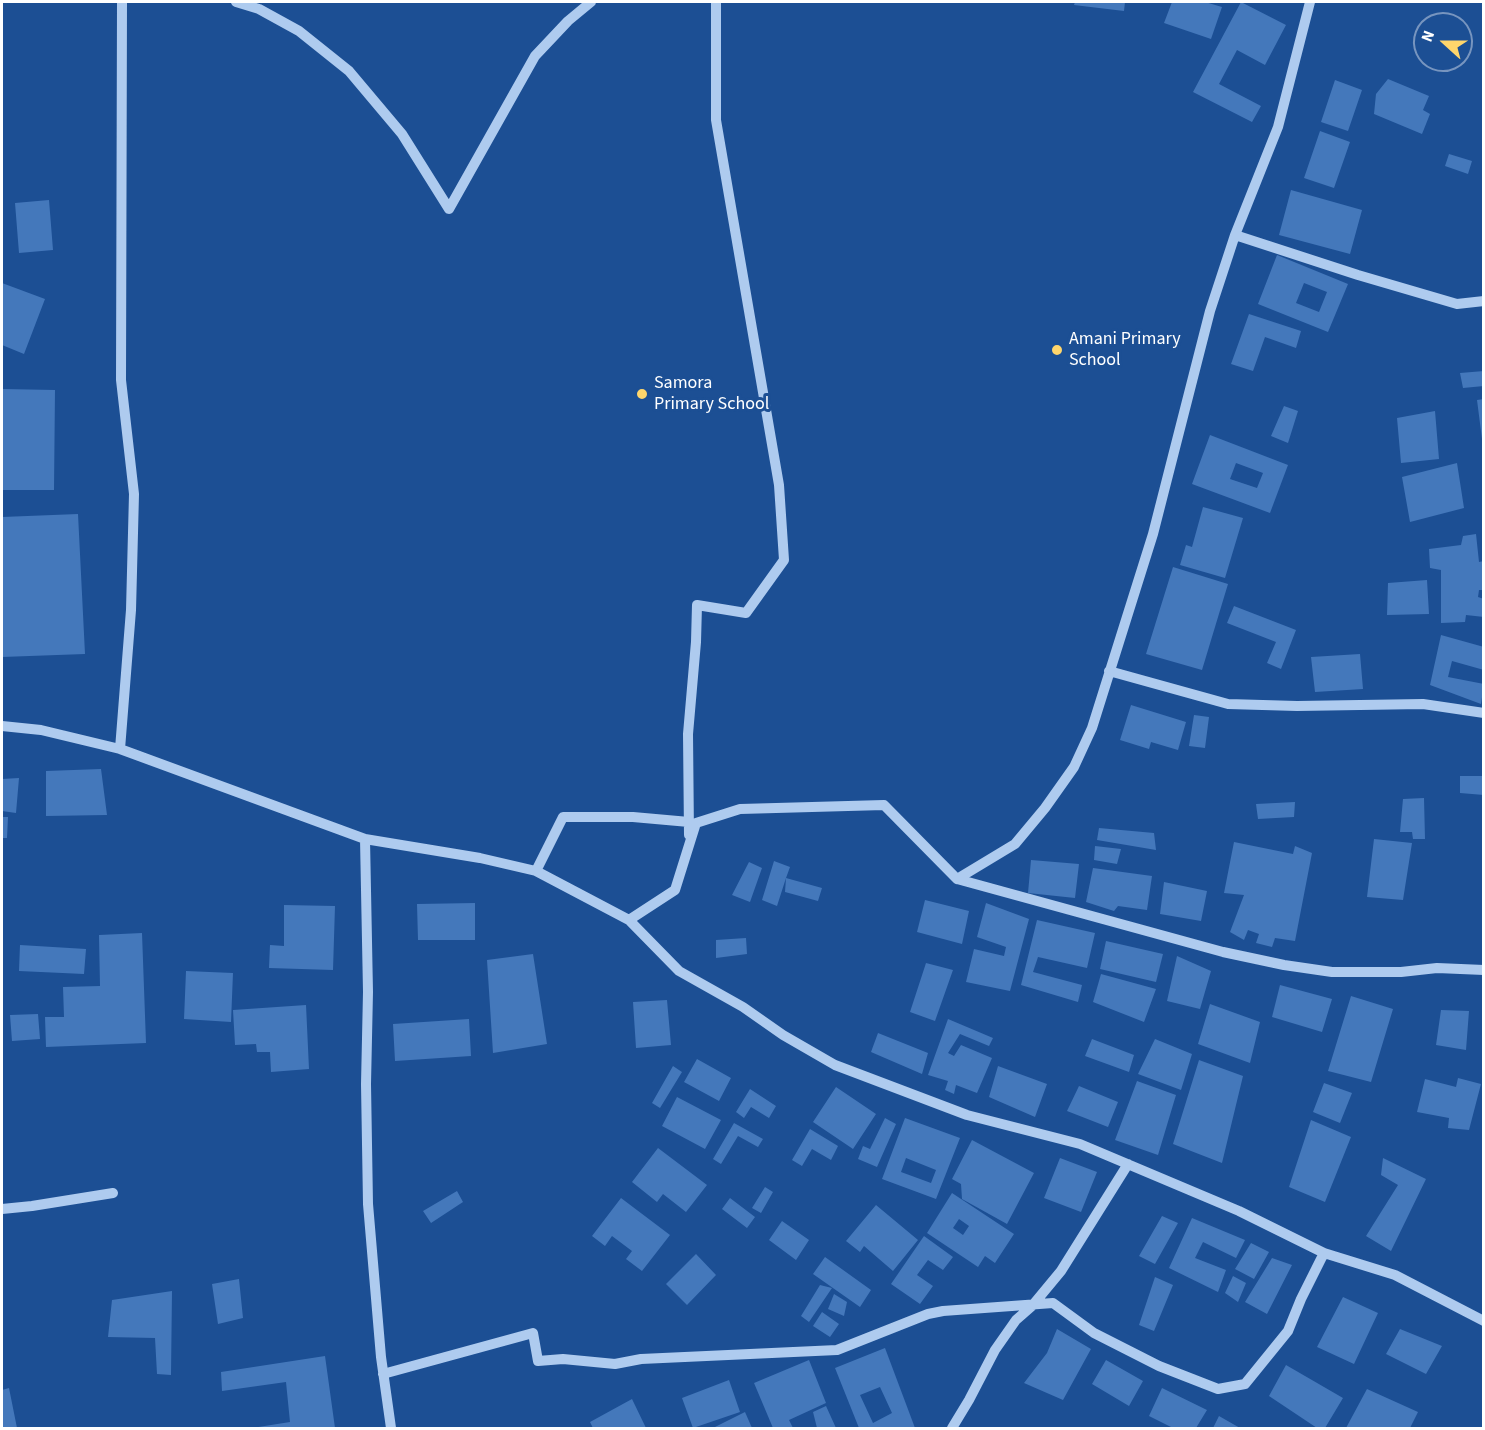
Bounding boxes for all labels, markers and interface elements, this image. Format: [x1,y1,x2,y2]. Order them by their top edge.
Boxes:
north arrow [1413,12,1473,72]
text: N [1416,27,1440,45]
place label: Amani Primary School [1069,329,1181,372]
marker: Amani Primary School [1050,343,1064,357]
place label: Samora Primary School [654,373,769,416]
marker: Samora Primary School [635,387,649,401]

